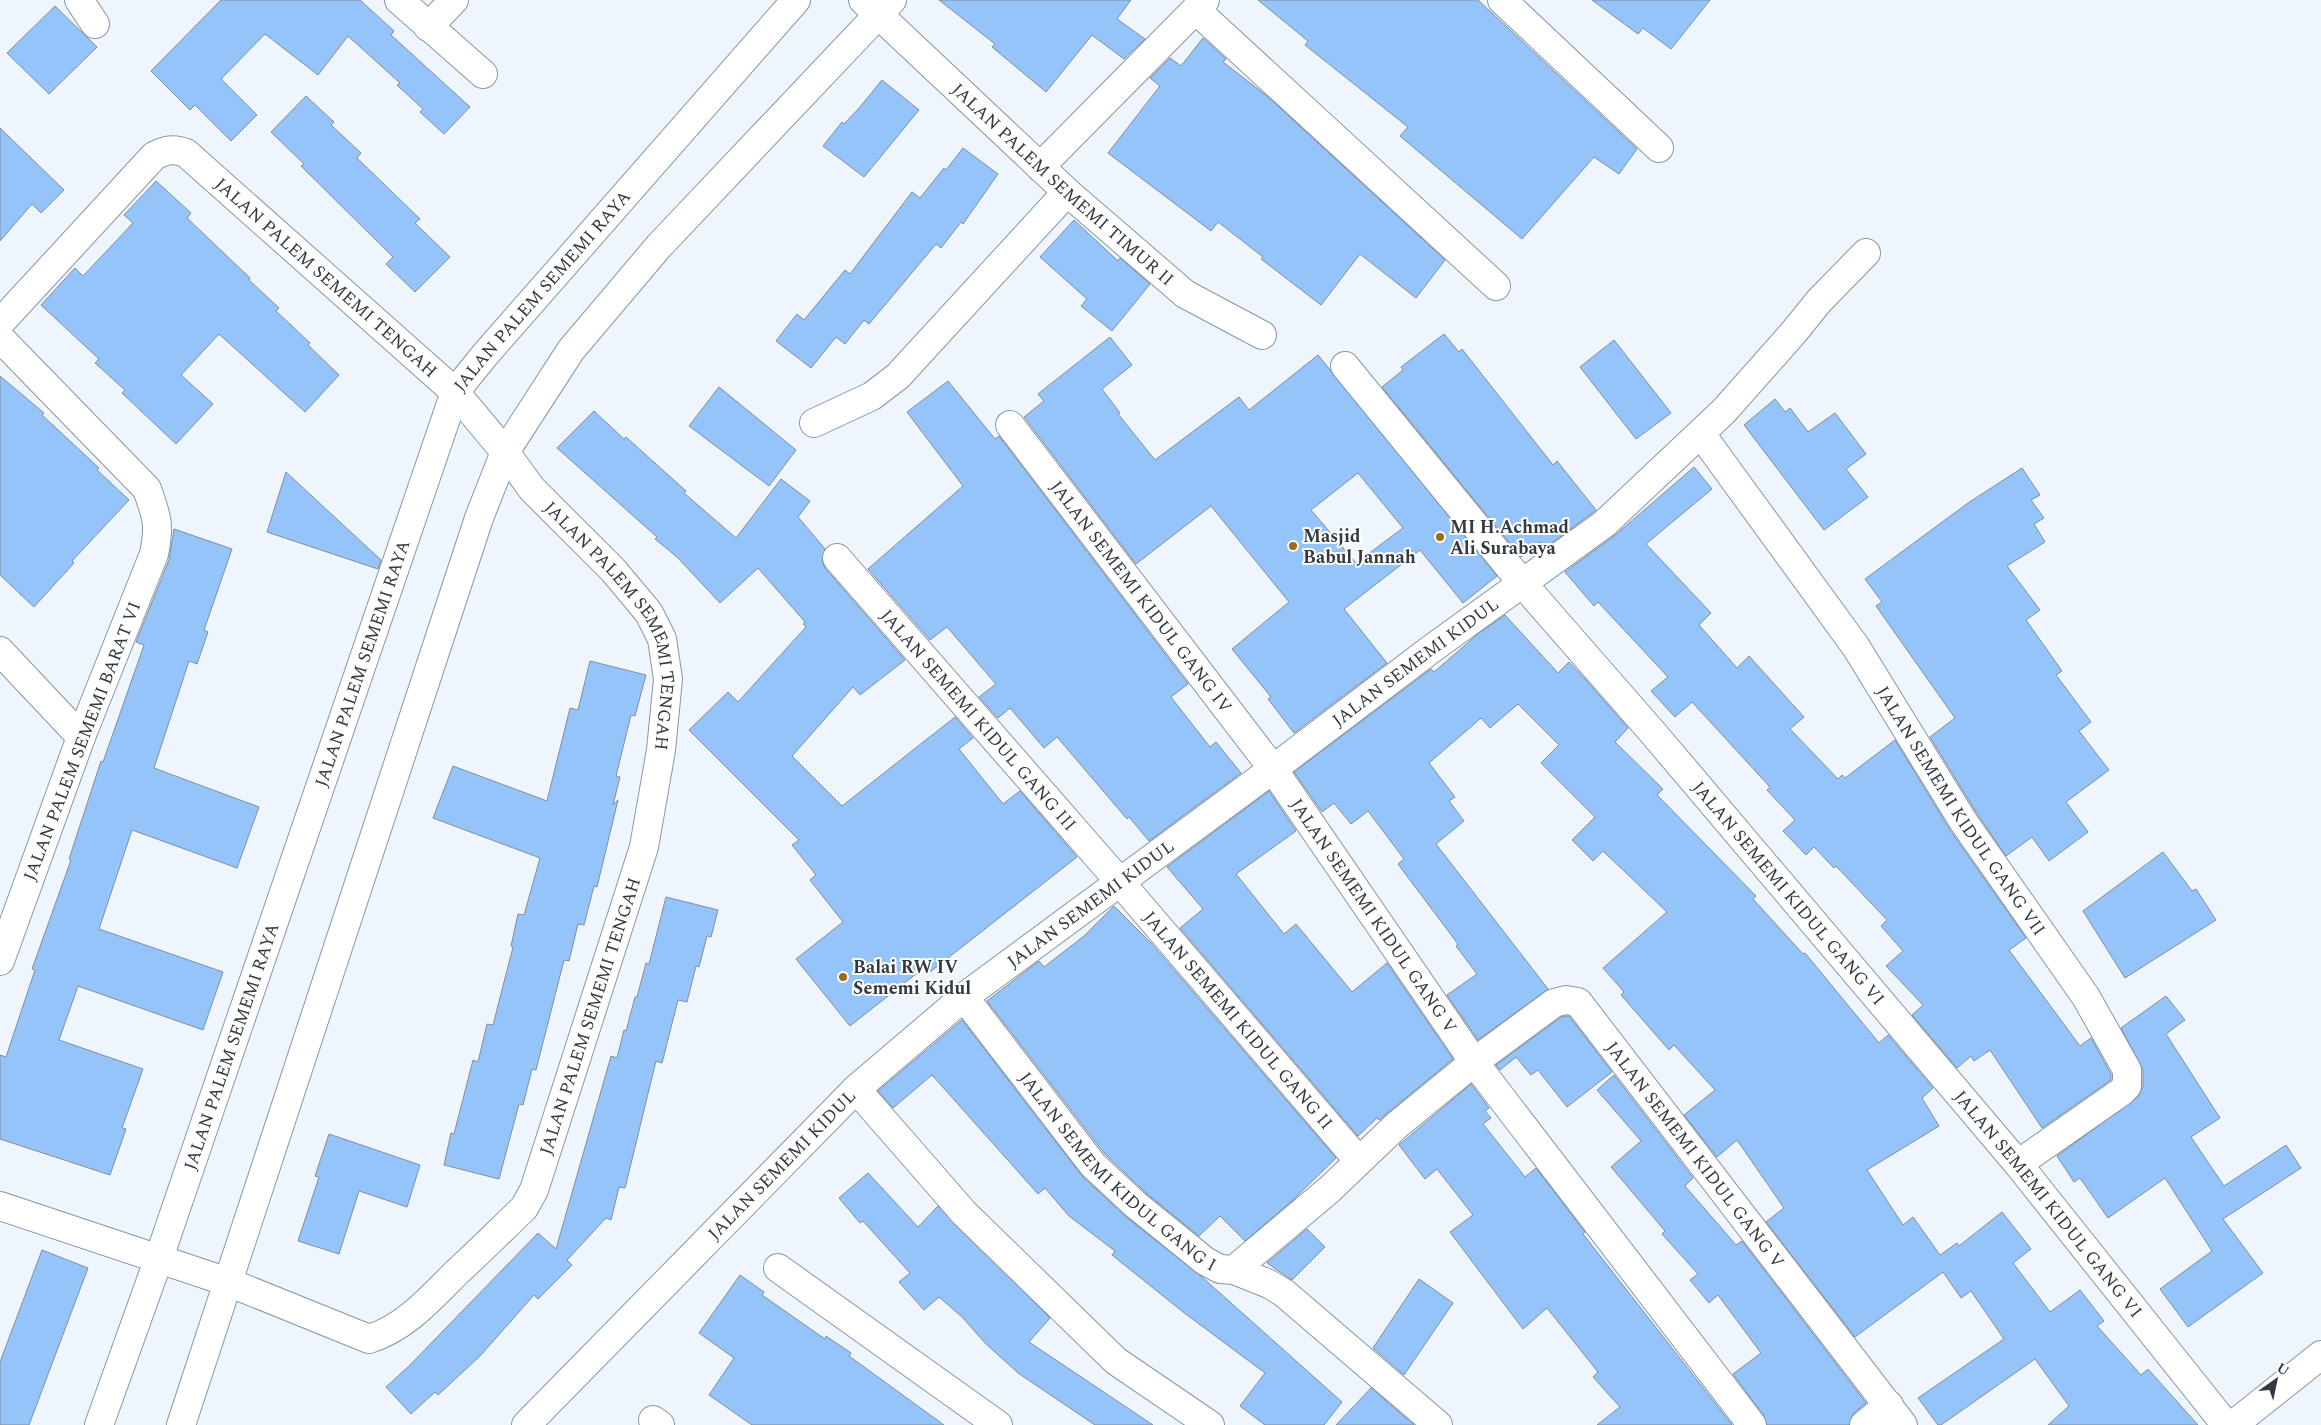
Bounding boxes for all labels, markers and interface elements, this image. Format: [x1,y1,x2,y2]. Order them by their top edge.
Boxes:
street label: JALAN PALEM SEMEMI TIMUR II [945,77,1180,293]
street label: JALAN PALEM SEMEMI TENGAH [208,171,443,384]
street label: JALAN PALEM SEMEMI RAYA [447,184,638,398]
street label: JALAN SEMEMI KIDUL GANG IV [1043,475,1239,719]
street label: JALAN PALEM SEMEMI TENGAH [537,495,681,752]
place label: MI H.Achmad Ali Surabaya [1450,514,1569,562]
place label: Masjid Babul Jannah [1303,523,1416,571]
marker: MI H.Achmad Ali Surabaya [1434,531,1446,543]
street label: JALAN PALEM SEMEMI RAYA [308,536,418,791]
marker: Masjid Babul Jannah [1287,540,1299,552]
street label: JALAN SEMEMI KIDUL [1327,591,1505,734]
street label: JALAN PALEM SEMEMI BARAT VI [17,598,148,885]
street label: JALAN SEMEMI KIDUL GANG III [873,603,1083,837]
street label: JALAN SEMEMI KIDUL GANG VII [1869,681,2052,941]
street label: JALAN SEMEMI KIDUL GANG VI [1685,775,1891,1011]
street label: JALAN SEMEMI KIDUL GANG V [1283,793,1463,1039]
street label: JALAN SEMEMI KIDUL [1001,833,1180,975]
street label: JALAN PALEM SEMEMI TENGAH [533,874,648,1158]
street label: JALAN SEMEMI KIDUL GANG II [1136,905,1339,1136]
street label: JALAN PALEM SEMEMI RAYA [177,919,287,1174]
place label: Balai RW IV Sememi Kidul [853,954,971,1002]
marker: Balai RW IV Sememi Kidul [837,971,849,983]
street label: JALAN SEMEMI KIDUL GANG V [1599,1036,1791,1274]
street label: JALAN SEMEMI KIDUL GANG I [1012,1066,1221,1279]
street label: JALAN SEMEMI KIDUL [702,1083,863,1246]
street label: JALAN SEMEMI KIDUL GANG VI [1947,1084,2149,1324]
north arrow [2251,1355,2301,1405]
text: U [2272,1358,2294,1382]

